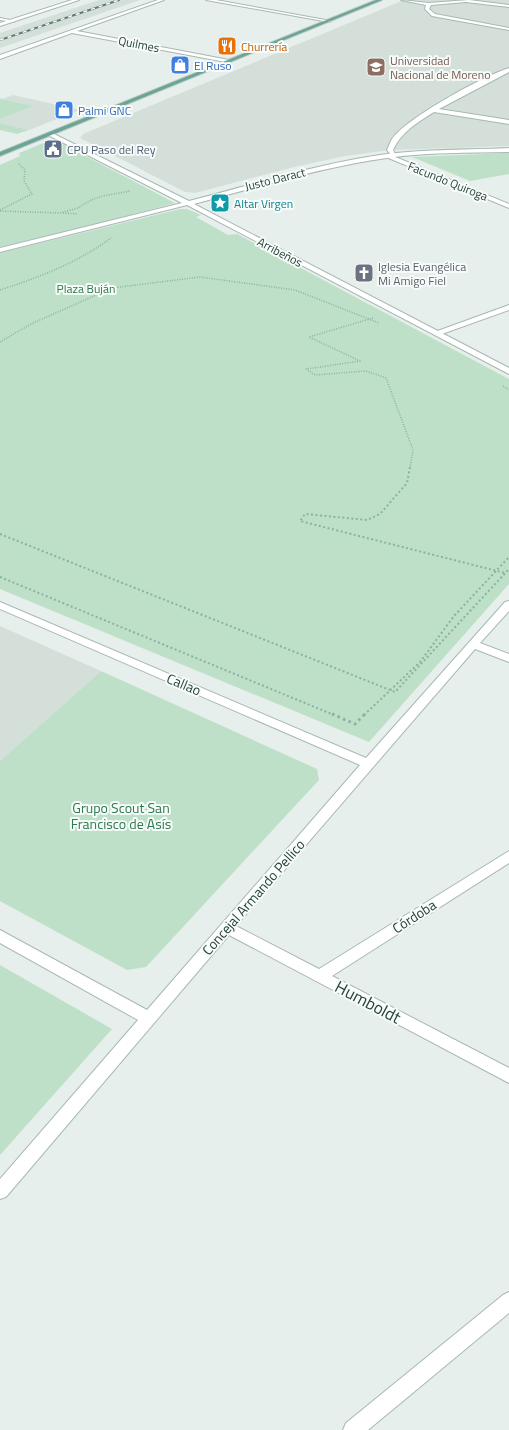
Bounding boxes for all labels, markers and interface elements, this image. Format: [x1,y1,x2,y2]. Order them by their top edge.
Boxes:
street label: Quilmes [117,31,162,57]
restaurant icon: Churrería [216,35,238,57]
place label: Churrería [241,37,287,56]
place label: Universidad Nacional de Moreno [390,51,490,84]
shop icon: El Ruso [169,54,191,76]
place label: El Ruso [194,56,232,75]
school or university icon: Universidad Nacional de Moreno [365,56,387,78]
shop icon: Palmi GNC [53,99,75,121]
place label: Palmi GNC [78,101,132,120]
public building icon: CPU Paso del Rey [42,138,64,160]
place label: CPU Paso del Rey [67,140,156,159]
street label: Facundo Quiroga [405,156,491,206]
street label: Justo Daract [243,162,308,196]
place icon: Altar Virgen [209,192,231,214]
place label: Altar Virgen [234,194,293,213]
street label: Arribeños [254,232,306,272]
place label: Iglesia Evangélica Mi Amigo Fiel [378,257,466,290]
church icon: Iglesia Evangélica Mi Amigo Fiel [353,262,375,284]
park label: Plaza Buján [57,279,115,298]
street label: Callao [164,667,204,701]
park label: Grupo Scout San Francisco de Asís [71,797,171,834]
street label: Concejal Armando Pellico [197,834,309,960]
street label: Córdoba [388,894,440,938]
street label: Humboldt [330,974,406,1030]

